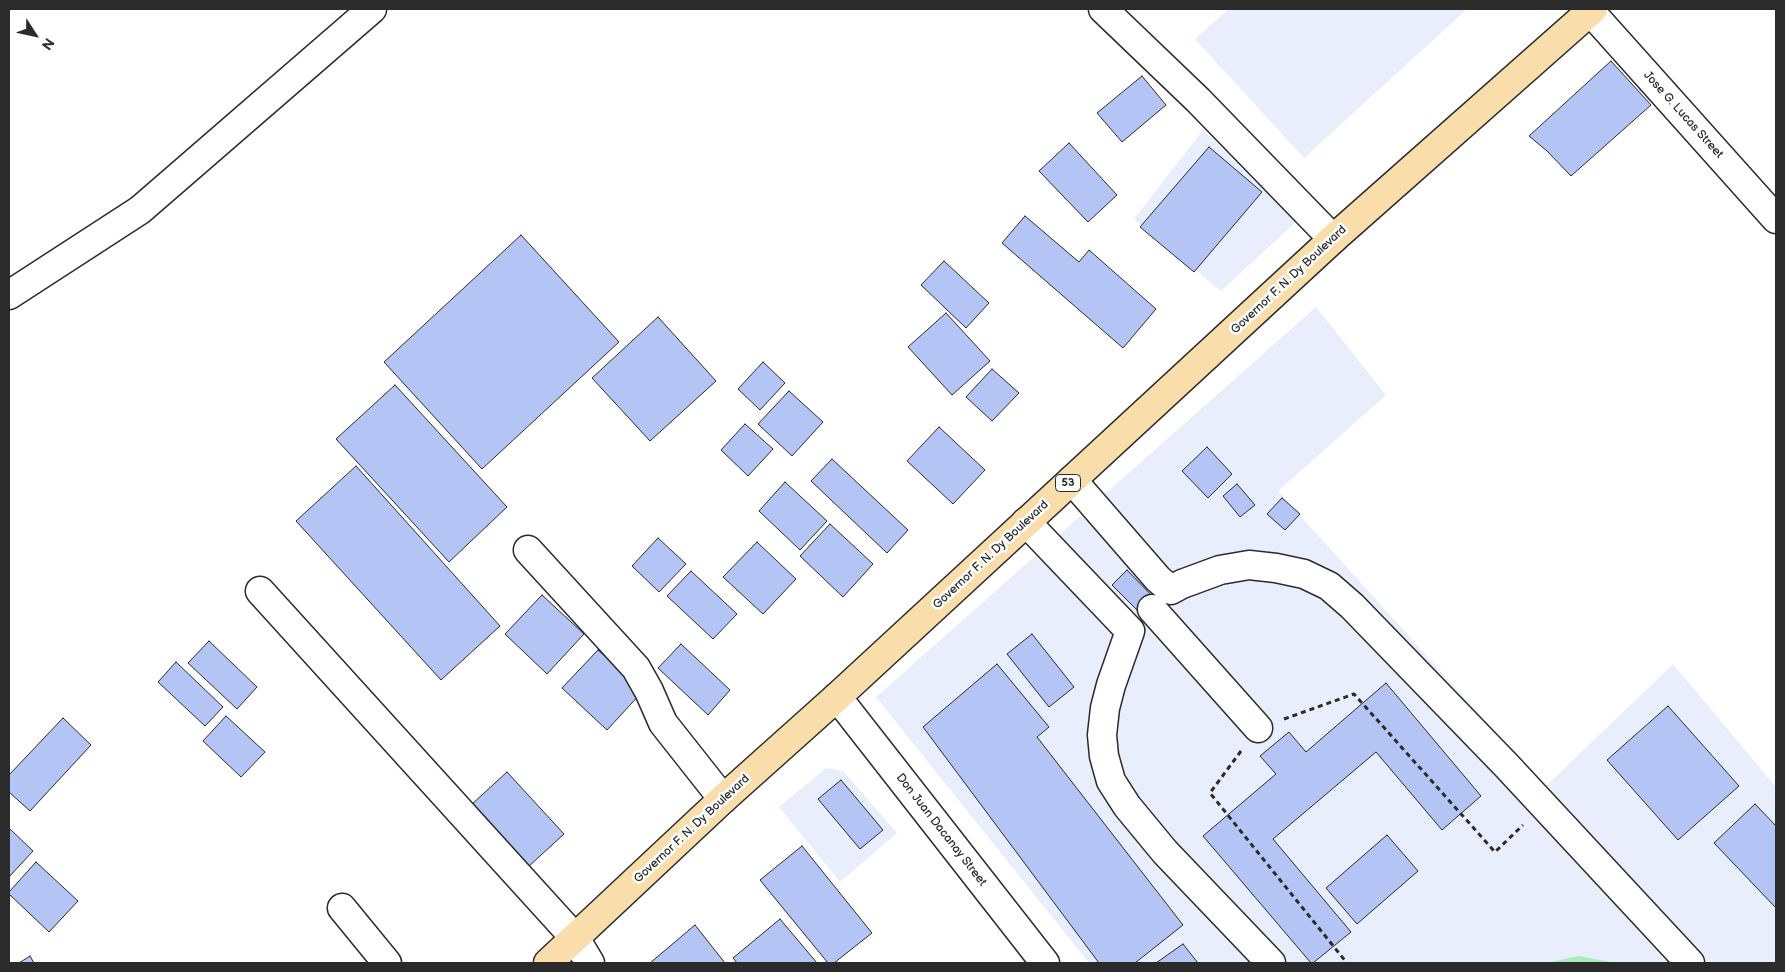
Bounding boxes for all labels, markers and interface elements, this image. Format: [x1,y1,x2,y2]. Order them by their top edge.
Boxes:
north arrow [10,10,60,60]
text: N [38,35,58,53]
street label: Jose G. Lucas Street [1640,68,1726,162]
street label: Governor F. N. Dy Boulevard [1228,223,1350,337]
road number: 53 [1056,474,1080,492]
street label: Governor F. N. Dy Boulevard [930,498,1052,612]
street label: Don Juan Dacanay Street [893,771,989,889]
street label: Governor F. N. Dy Boulevard [631,772,753,886]

